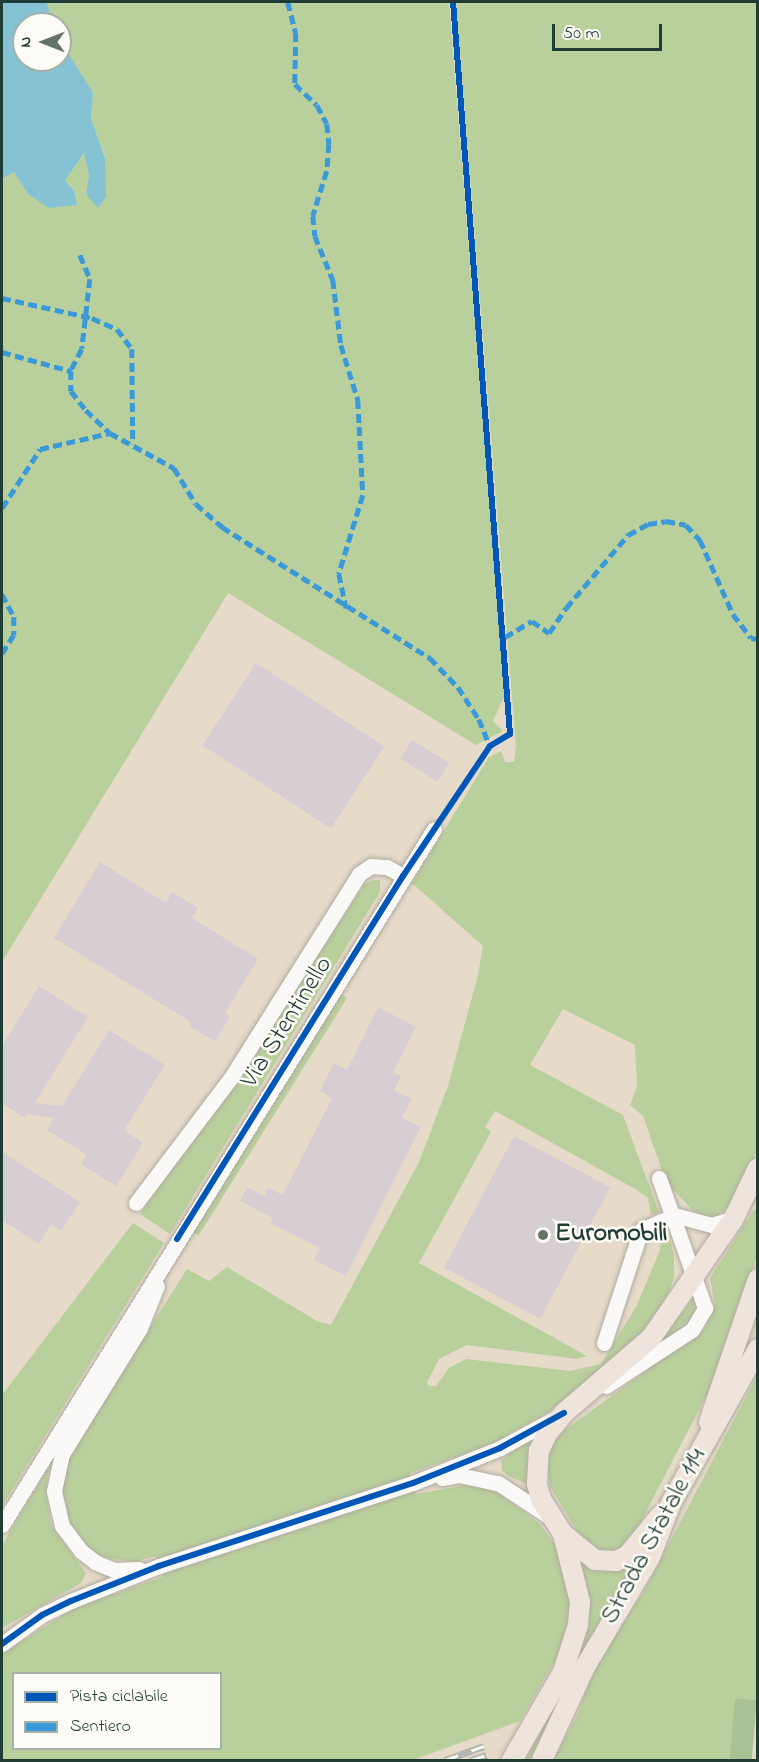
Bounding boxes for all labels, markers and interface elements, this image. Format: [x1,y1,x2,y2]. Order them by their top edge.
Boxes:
north arrow [12,12,72,72]
scale bar [555,12,664,50]
text: 50 m [563,21,600,47]
text: N [14,37,38,47]
street label: Via Stentinello [235,952,341,1094]
place label: Euromobili [555,1219,668,1251]
marker: Euromobili [536,1228,550,1242]
street label: Strada Statale 114 [596,1444,714,1630]
legend [12,1672,222,1750]
text: Pista ciclabile [70,1684,168,1710]
text: Sentiero [70,1714,131,1740]

